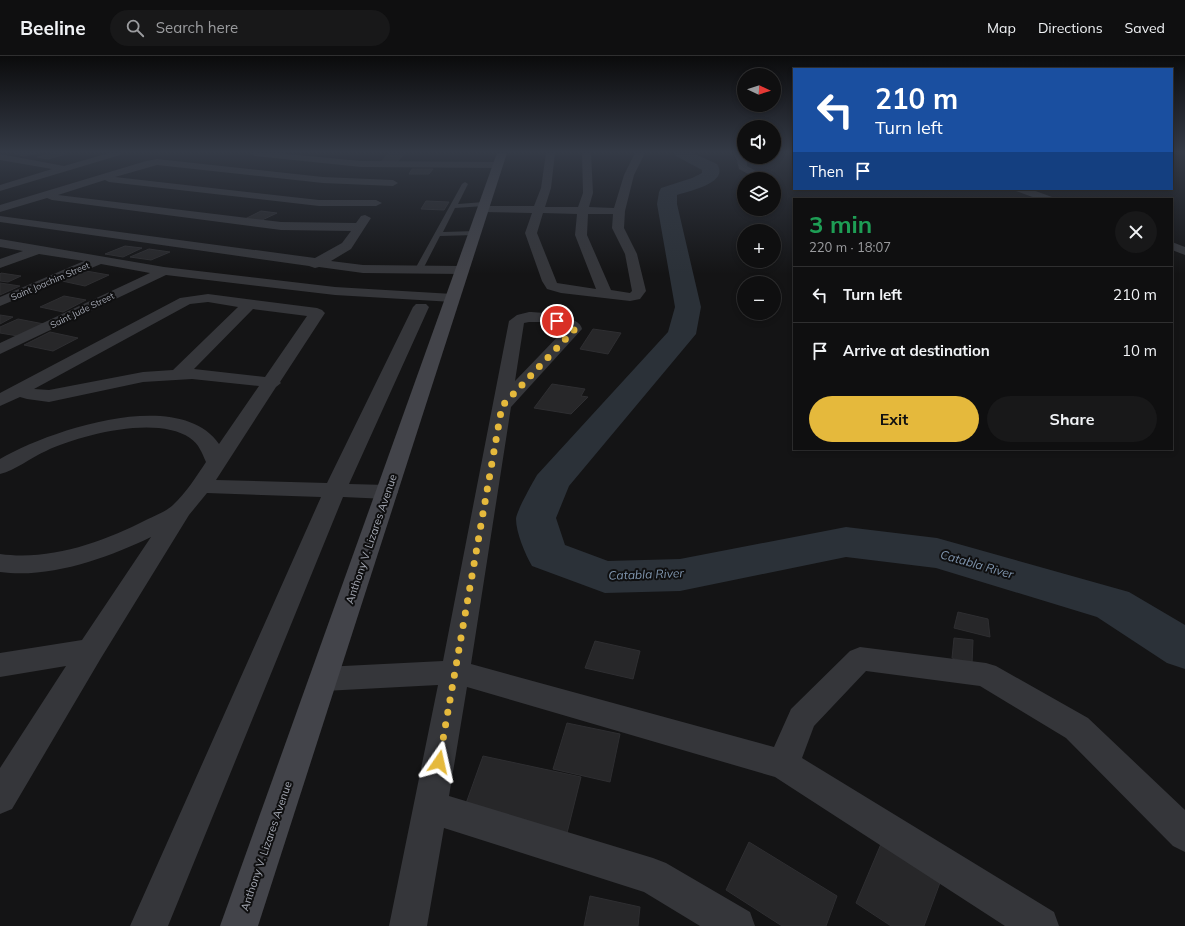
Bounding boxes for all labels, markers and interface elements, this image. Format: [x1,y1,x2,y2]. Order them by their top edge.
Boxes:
search box [110,10,390,46]
text: Beeline [20,16,86,40]
icon: search [124,17,146,39]
text: Search here [156,18,238,37]
text: Map [987,19,1016,37]
text: Directions [1038,19,1103,37]
text: Saved [1125,19,1165,37]
north arrow [737,68,781,112]
map controls [737,68,781,320]
text: 210 m [875,81,958,116]
icon: left [809,84,861,136]
text: Turn left [875,116,943,139]
button: sound [737,120,781,164]
icon: arrive [852,160,874,182]
text: Then [809,162,844,181]
button: layers [737,172,781,216]
text: 3 min [809,209,872,239]
button: close [1115,211,1157,253]
button: + [737,224,781,268]
text: 220 m · 18:07 [809,239,891,255]
street label: Saint Joachim Street [9,259,91,303]
button: − [737,276,781,320]
icon: left [809,284,831,306]
text: Turn left [843,285,902,304]
text: 210 m [1113,285,1157,304]
street label: Saint Jude Street [48,290,116,330]
pin [540,304,574,338]
icon: arrive [546,310,568,332]
icon: arrive [809,340,831,362]
text: Arrive at destination [843,341,990,360]
text: 10 m [1122,341,1157,360]
button: Exit [809,396,979,442]
button: Share [987,396,1157,442]
street label: Anthony V. Lizares Avenue [342,472,400,606]
water label: Catabla River [939,546,1016,582]
water label: Catabla River [608,565,685,583]
position arrow [418,741,460,783]
street label: Anthony V. Lizares Avenue [237,779,295,913]

